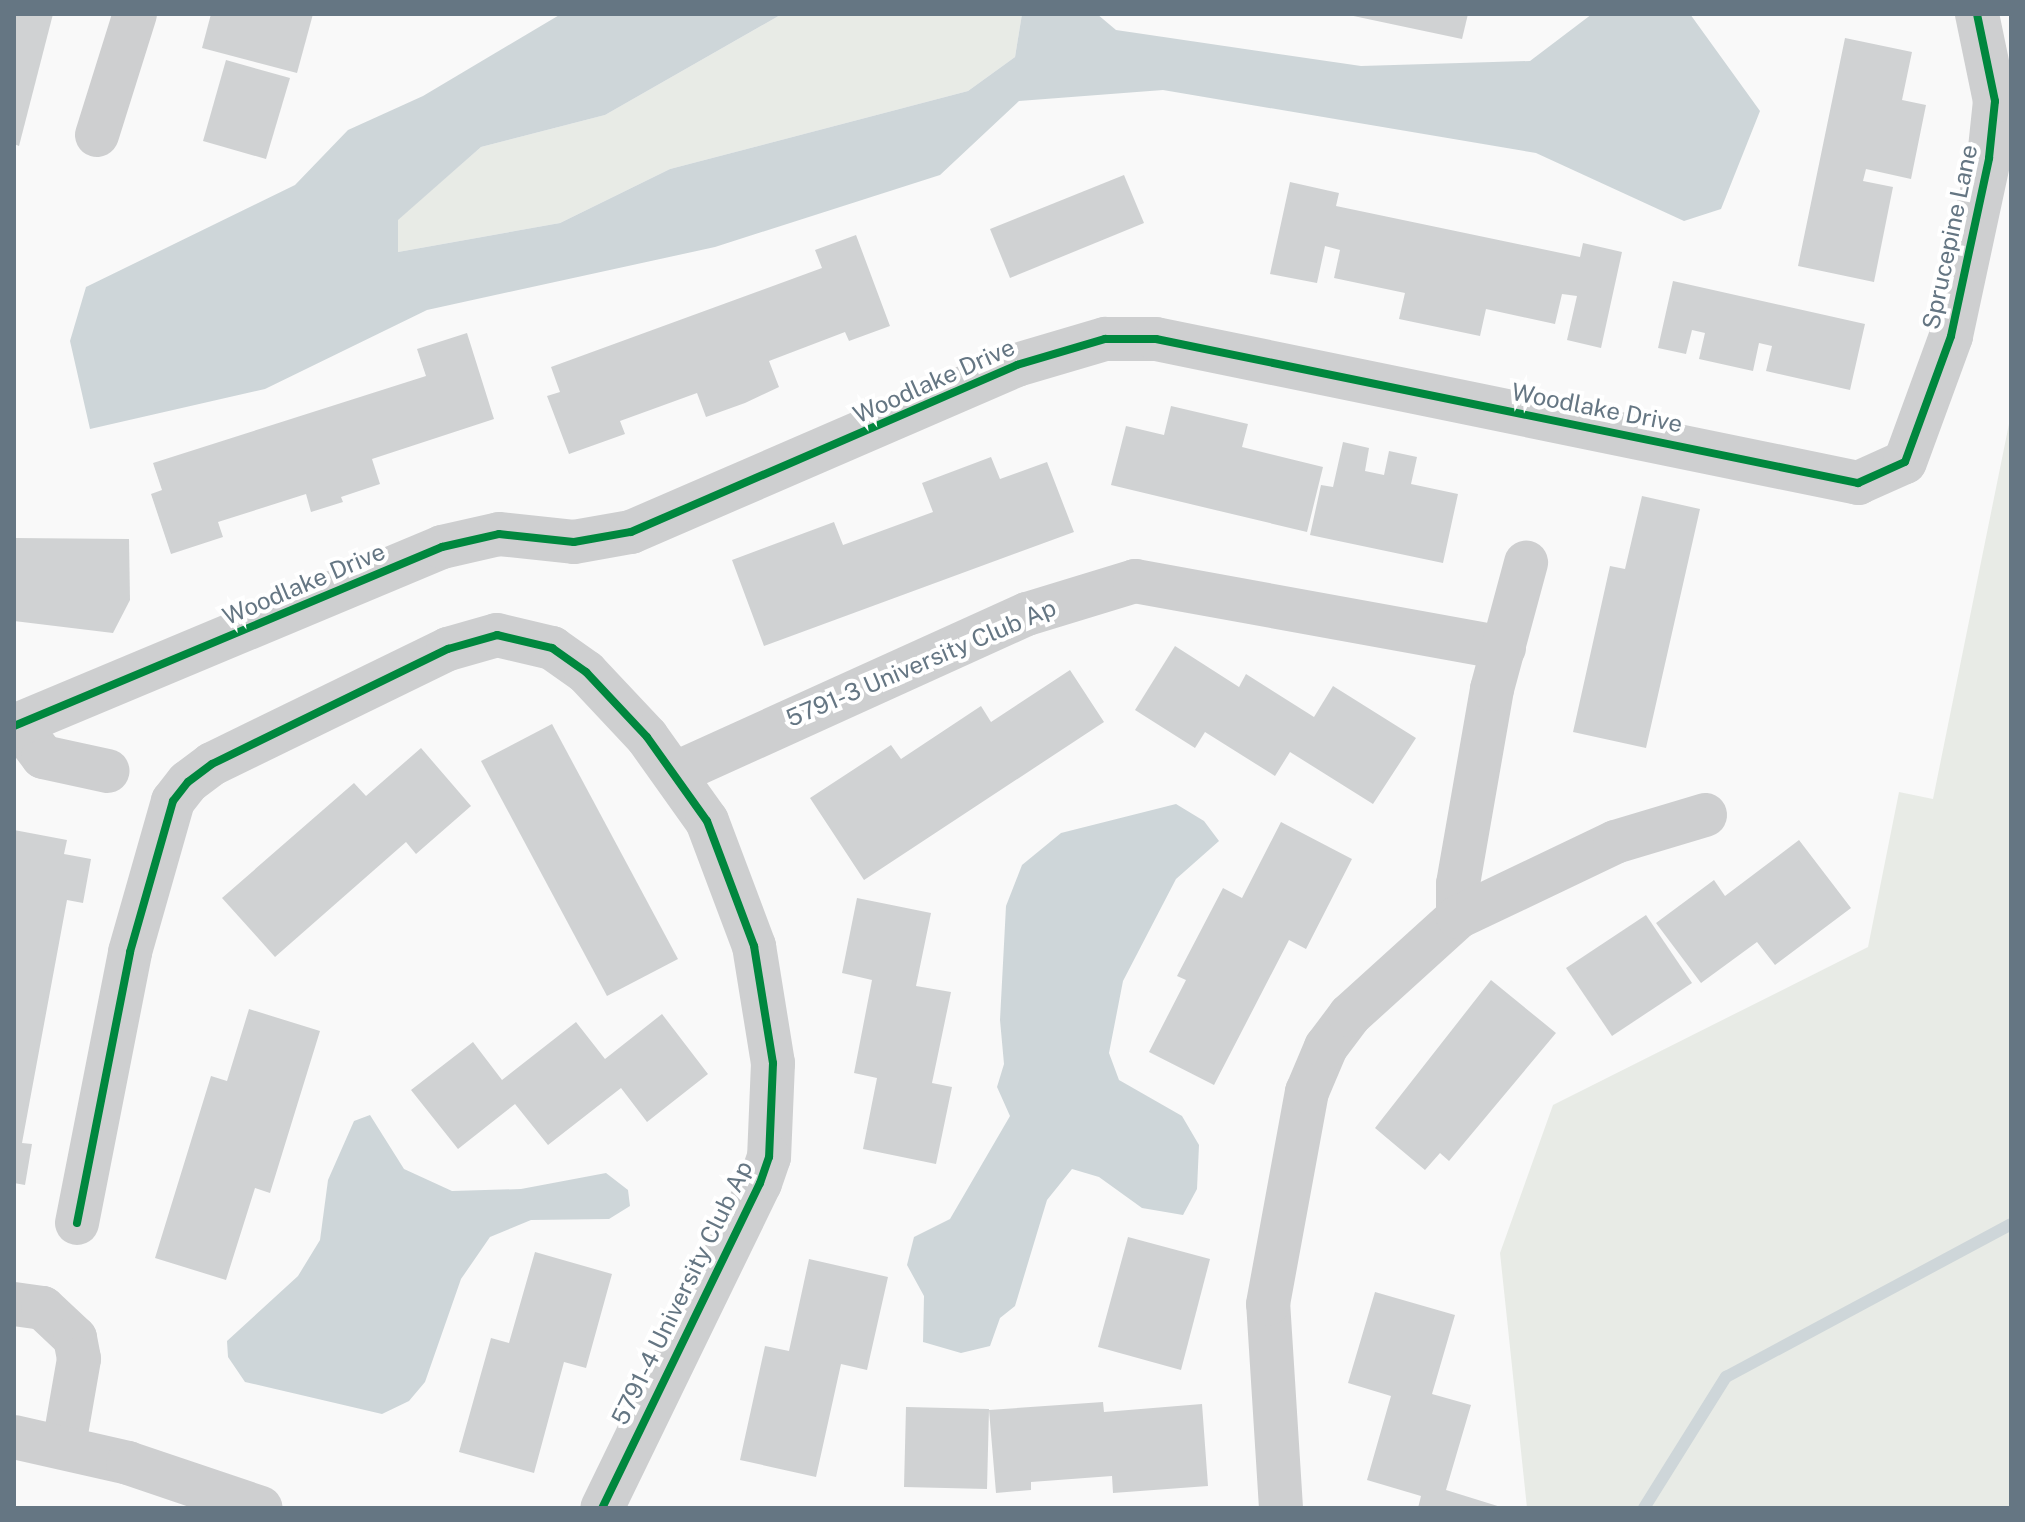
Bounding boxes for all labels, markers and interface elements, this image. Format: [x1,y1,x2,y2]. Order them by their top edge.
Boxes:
street label: Sprucepine Lane [1916,142,1984,332]
street label: Woodlake Drive [849,333,1019,429]
street label: Woodlake Drive [1509,377,1685,439]
street label: Woodlake Drive [218,537,390,631]
street label: 5791-3 University Club Ap [782,593,1060,733]
street label: 5791-4 University Club Ap [605,1156,759,1430]

